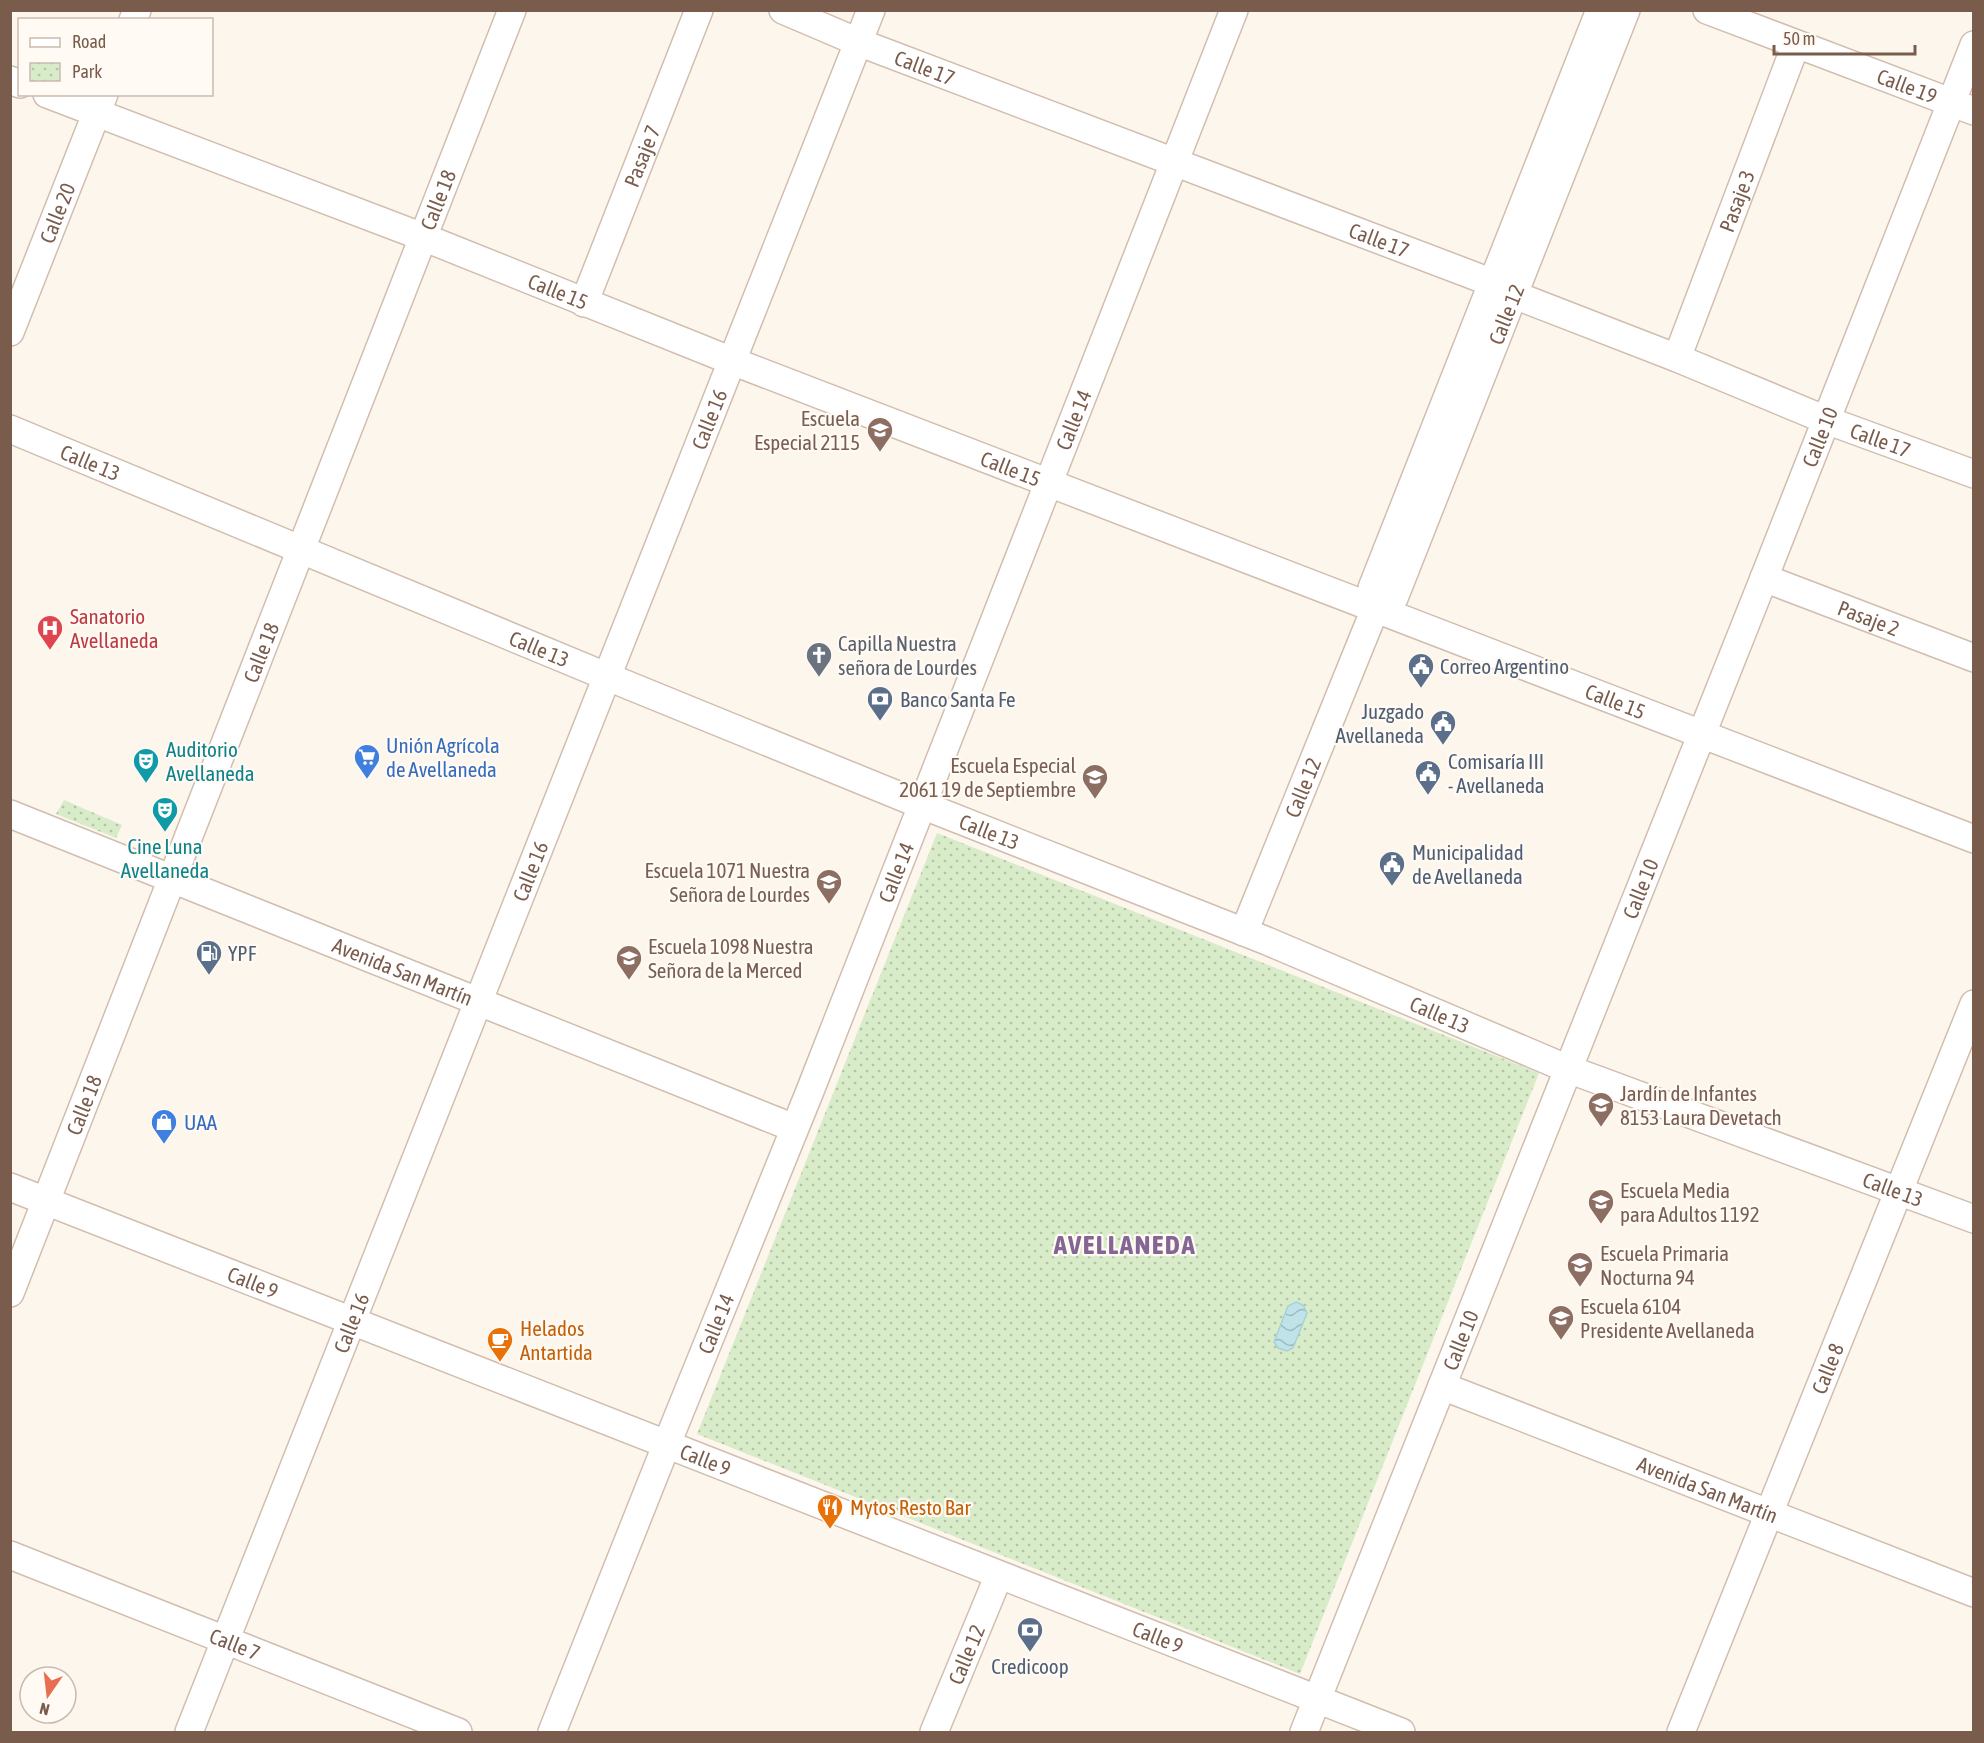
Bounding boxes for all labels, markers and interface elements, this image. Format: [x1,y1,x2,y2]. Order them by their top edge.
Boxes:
legend [18,18,213,96]
scale bar [1774,18,1915,56]
text: 50 m [1783,28,1815,49]
text: Road [72,31,106,52]
street label: Calle 17 [891,45,958,90]
text: Park [72,61,102,82]
street label: Calle 19 [1874,63,1941,108]
street label: Pasaje 7 [619,122,665,190]
street label: Calle 18 [415,166,460,233]
street label: Pasaje 3 [1714,167,1759,235]
street label: Calle 20 [34,179,80,246]
street label: Calle 17 [1346,218,1413,262]
street label: Calle 15 [525,269,592,314]
street label: Calle 12 [1483,281,1529,348]
street label: Calle 16 [686,386,732,453]
street label: Calle 14 [1051,386,1096,453]
street label: Calle 10 [1797,403,1842,470]
place label: Escuela Especial 2115 [754,406,860,454]
school or university icon: Escuela Especial 2115 [865,415,895,453]
street label: Calle 17 [1847,418,1914,462]
street label: Calle 13 [57,439,124,485]
street label: Calle 15 [977,446,1044,491]
street label: Pasaje 2 [1834,595,1903,640]
place label: Sanatorio Avellaneda [70,604,159,652]
hospital icon: Sanatorio Avellaneda [35,613,65,651]
street label: Calle 18 [238,619,283,686]
street label: Calle 13 [506,625,573,672]
place label: Capilla Nuestra señora de Lourdes [838,631,977,679]
church icon: Capilla Nuestra señora de Lourdes [804,640,834,678]
public building icon: Correo Argentino [1406,651,1436,689]
place label: Correo Argentino [1440,654,1569,678]
street label: Calle 15 [1582,679,1649,723]
bank icon: Banco Santa Fe [865,684,895,722]
place label: Banco Santa Fe [900,687,1015,711]
place label: Juzgado Avellaneda [1336,699,1424,747]
public building icon: Juzgado Avellaneda [1428,708,1458,746]
place label: Unión Agrícola de Avellaneda [386,733,500,781]
place label: Auditorio Avellaneda [166,737,255,785]
supermarket icon: Unión Agrícola de Avellaneda [352,742,382,780]
theatre icon: Auditorio Avellaneda [131,746,161,784]
place label: Comisaría III - Avellaneda [1448,749,1545,797]
place label: Escuela Especial 2061 19 de Septiembre [899,753,1076,801]
street label: Calle 12 [1280,754,1325,821]
public building icon: Comisaría III - Avellaneda [1413,758,1443,796]
school or university icon: Escuela Especial 2061 19 de Septiembre [1080,762,1110,800]
theatre icon: Cine Luna Avellaneda [150,795,180,833]
street label: Calle 13 [956,809,1023,854]
place label: Cine Luna Avellaneda [121,834,209,882]
street label: Calle 16 [507,838,553,904]
street label: Calle 14 [873,839,918,906]
place label: Municipalidad de Avellaneda [1412,840,1524,888]
public building icon: Municipalidad de Avellaneda [1377,849,1407,887]
street label: Calle 10 [1618,855,1663,922]
place label: Escuela 1071 Nuestra Señora de Lourdes [645,858,810,906]
school or university icon: Escuela 1071 Nuestra Señora de Lourdes [814,867,844,905]
street label: Avenida San Martín [329,933,476,1010]
place label: Escuela 1098 Nuestra Señora de la Merced [648,934,813,982]
fuel station icon: YPF [194,938,224,976]
place label: YPF [228,941,257,965]
school or university icon: Escuela 1098 Nuestra Señora de la Merced [614,943,644,981]
street label: Calle 13 [1406,991,1473,1038]
street label: Calle 18 [61,1071,106,1138]
place label: Jardín de Infantes 8153 Laura Devetach [1620,1081,1782,1129]
school or university icon: Jardín de Infantes 8153 Laura Devetach [1586,1090,1616,1128]
shop icon: UAA [149,1107,179,1145]
place label: UAA [184,1110,218,1134]
street label: Calle 13 [1860,1167,1927,1211]
place label: Escuela Media para Adultos 1192 [1620,1178,1760,1226]
school or university icon: Escuela Media para Adultos 1192 [1586,1187,1616,1225]
district label: AVELLANEDA [1053,1229,1196,1260]
place label: Escuela Primaria Nocturna 94 [1600,1241,1729,1289]
school or university icon: Escuela Primaria Nocturna 94 [1565,1250,1595,1288]
street label: Calle 9 [224,1261,282,1303]
street label: Calle 16 [328,1289,374,1356]
street label: Calle 14 [693,1290,739,1357]
place label: Escuela 6104 Presidente Avellaneda [1580,1294,1755,1342]
school or university icon: Escuela 6104 Presidente Avellaneda [1546,1303,1576,1341]
street label: Calle 10 [1438,1306,1483,1373]
place label: Helados Antartida [520,1316,593,1364]
cafe icon: Helados Antartida [485,1325,515,1363]
street label: Calle 8 [1806,1339,1848,1397]
street label: Calle 9 [677,1439,734,1480]
street label: Avenida San Martín [1634,1451,1781,1527]
restaurant icon: Mytos Resto Bar [815,1492,845,1530]
place label: Mytos Resto Bar [850,1495,971,1519]
bank icon: Credicoop [1015,1615,1045,1653]
street label: Calle 9 [1129,1616,1187,1658]
street label: Calle 12 [943,1621,989,1688]
street label: Calle 7 [206,1623,264,1665]
place label: Credicoop [991,1654,1069,1678]
north arrow [18,1665,78,1725]
text: N [38,1700,51,1719]

